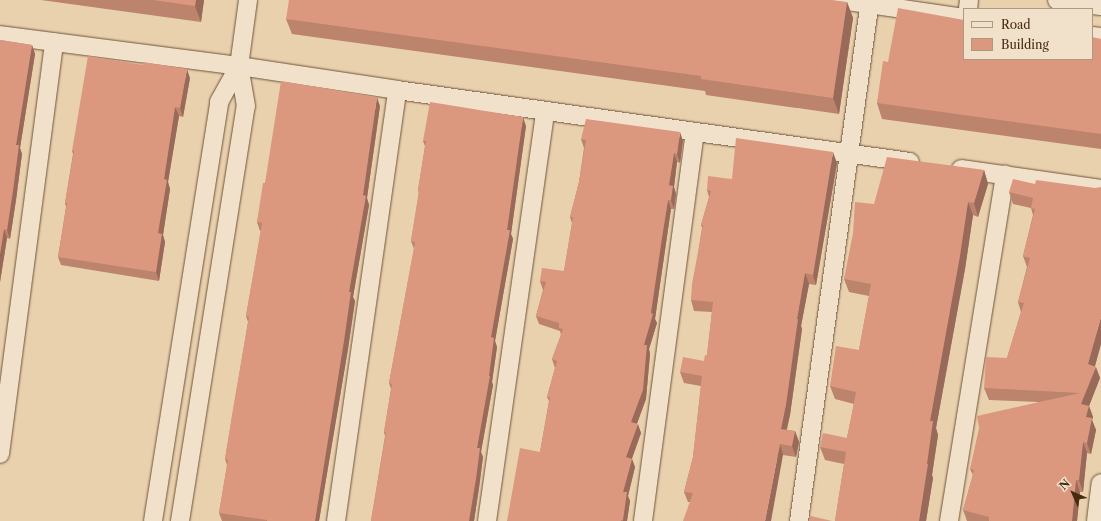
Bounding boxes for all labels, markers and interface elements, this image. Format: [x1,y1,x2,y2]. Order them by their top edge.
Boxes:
legend [963,8,1093,60]
text: Road [1001,17,1031,32]
text: Building [1001,37,1049,52]
north arrow [1053,473,1093,513]
text: N [1056,476,1073,493]

